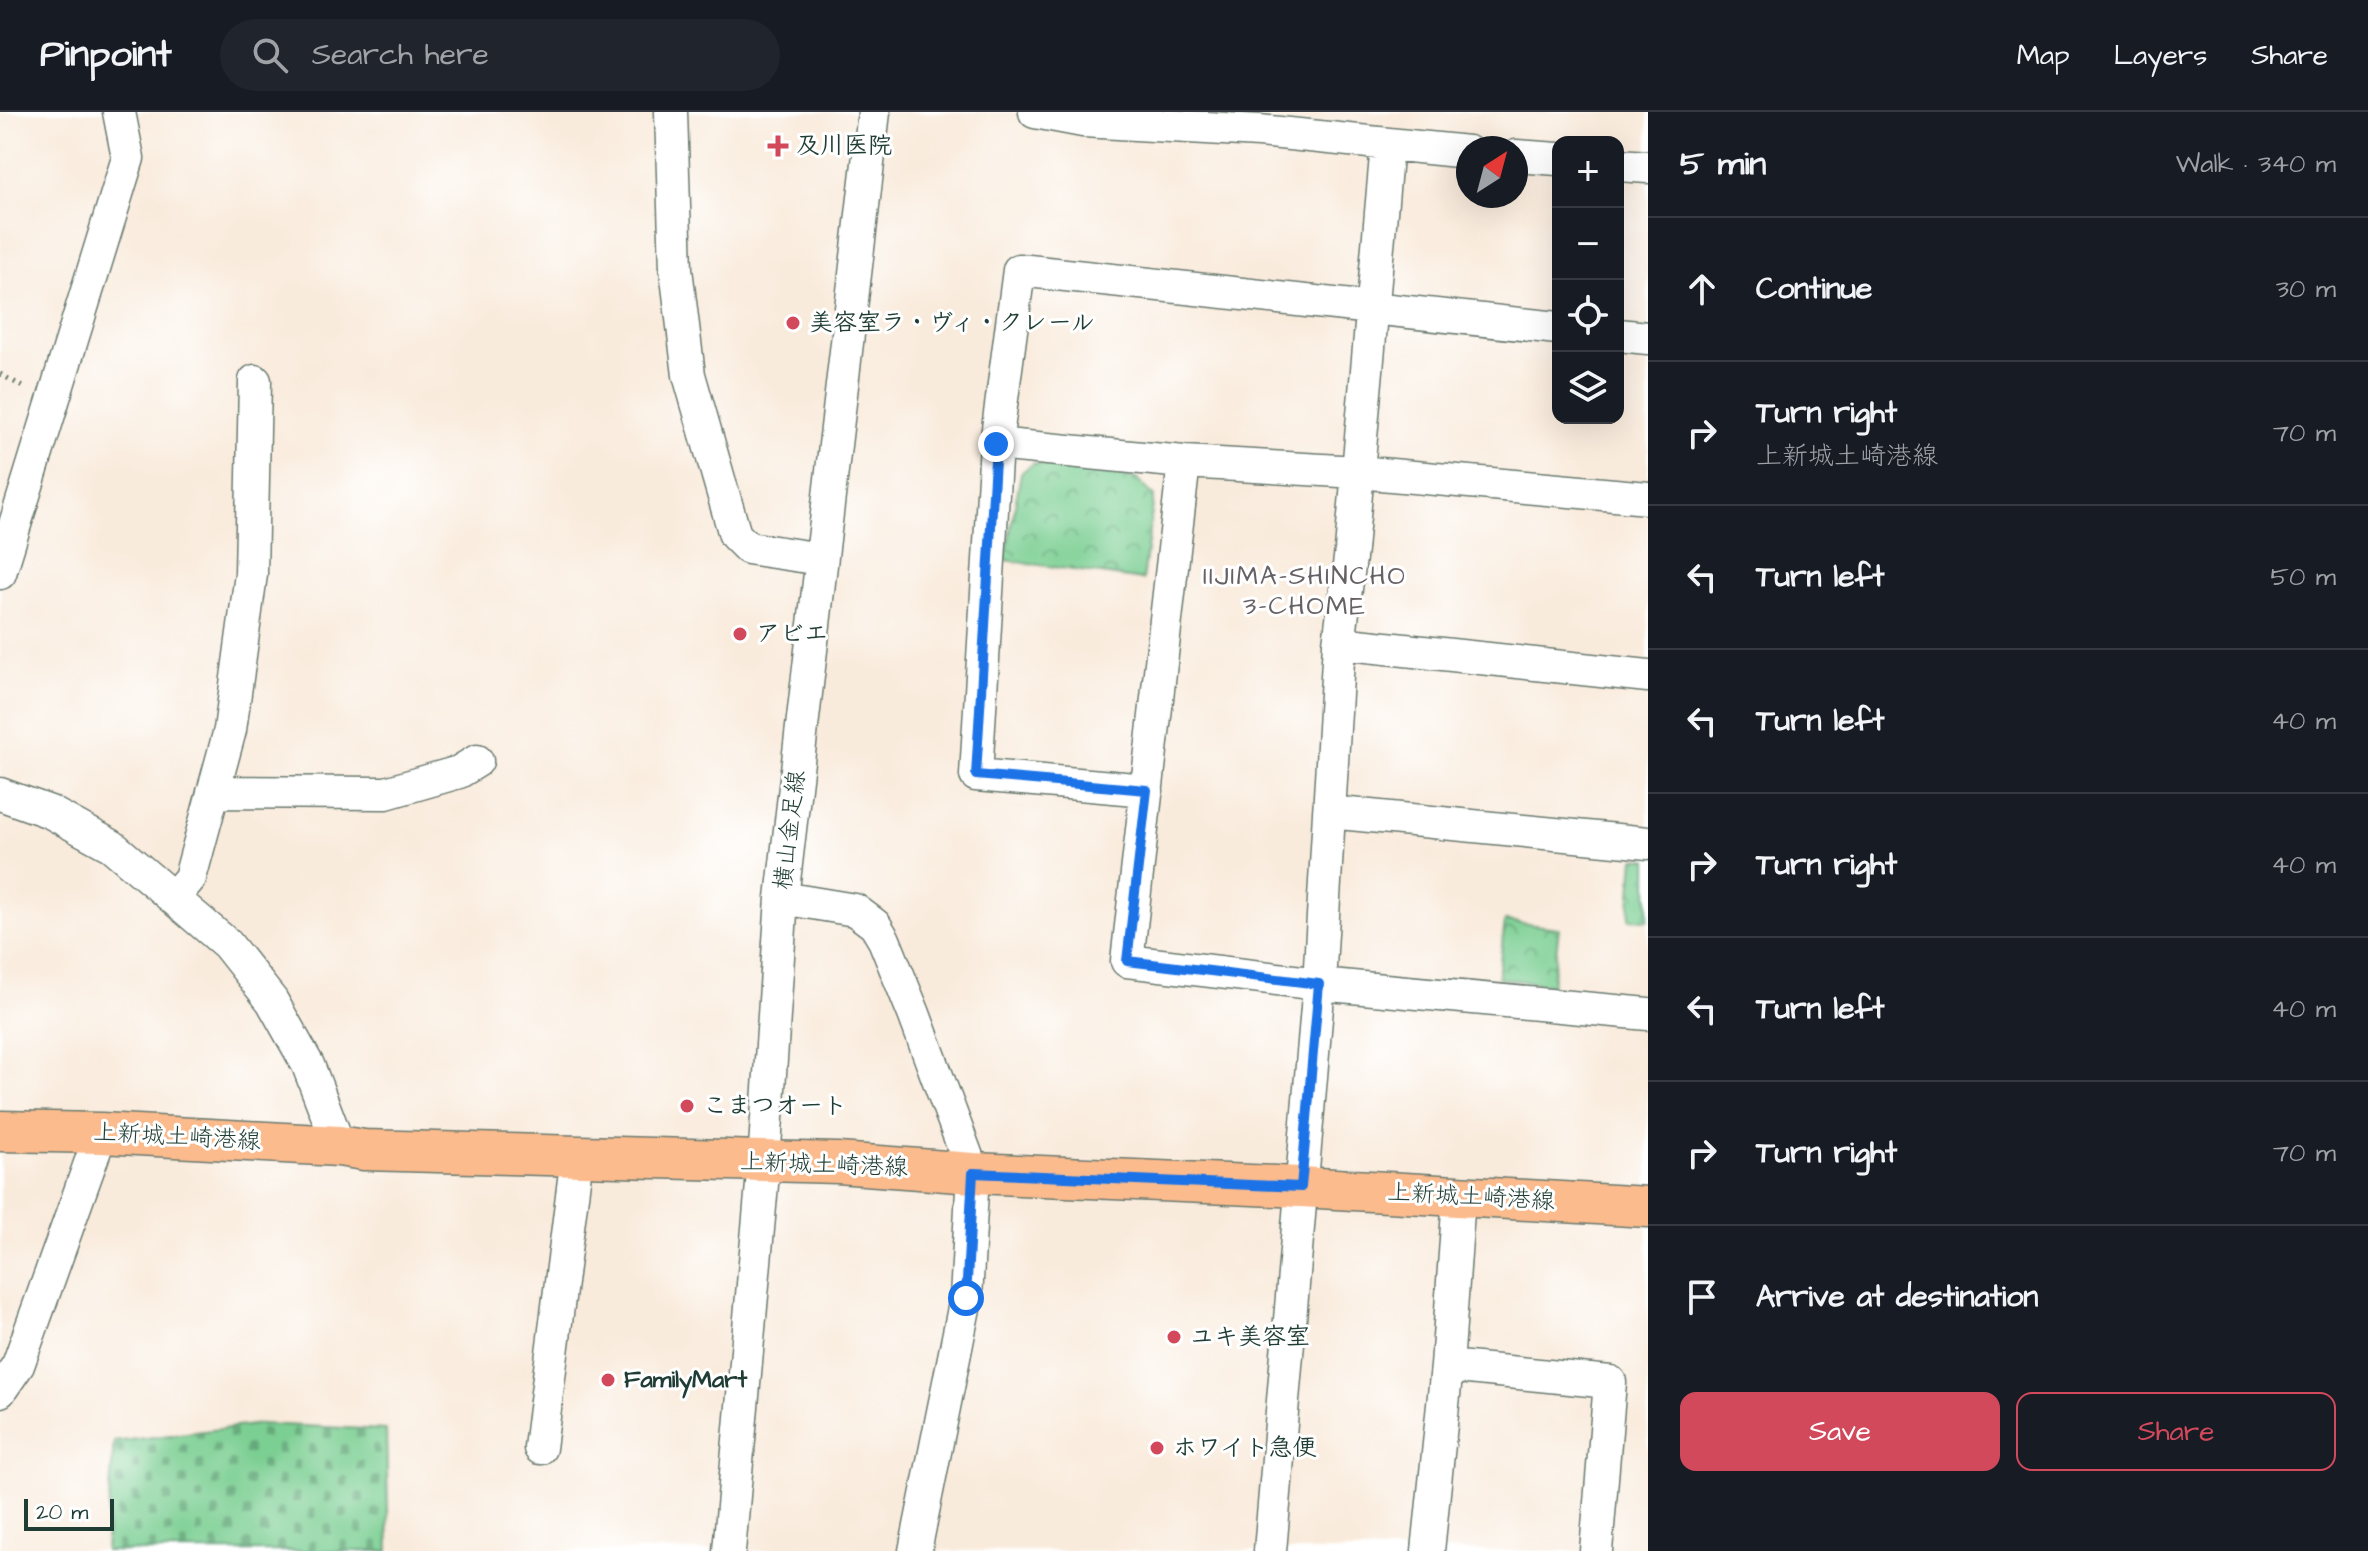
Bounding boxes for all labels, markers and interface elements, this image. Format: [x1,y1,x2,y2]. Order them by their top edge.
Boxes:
search box [220,19,780,91]
text: Pinpoint [40,29,172,81]
icon: search [248,33,292,77]
text: Search here [312,34,489,76]
text: Map [2017,36,2070,75]
text: Layers [2114,36,2207,75]
text: Share [2251,36,2328,75]
place label: 及川医院 [796,129,892,163]
marker: 及川医院 [767,135,789,157]
north arrow [1456,136,1528,208]
map controls [1552,136,1624,424]
button: + [1552,136,1624,208]
text: 5 min [1680,140,1766,188]
text: Walk · 340 m [2176,146,2336,182]
button: − [1552,208,1624,280]
icon: ahead [1680,267,1724,311]
text: Continue [1756,268,1872,310]
text: 30 m [2276,271,2336,307]
button: locate [1552,280,1624,352]
place label: 美容室ラ・ヴィ・クレール [809,306,1095,340]
marker: 美容室ラ・ヴィ・クレール [784,314,802,332]
button: layers [1552,352,1624,424]
text: Turn right [1756,392,1897,434]
icon: right [1680,411,1724,455]
text: 70 m [2273,415,2336,451]
route end [978,426,1014,462]
text: 上新城土崎港線 [1756,438,1938,474]
icon: left [1680,555,1724,599]
text: Turn left [1756,556,1884,598]
district label: IIJIMA-SHINCHO 3-CHOME [1203,558,1407,624]
text: 50 m [2271,559,2336,595]
place label: アビエ [756,617,828,651]
marker: アビエ [731,625,749,643]
icon: left [1680,699,1724,743]
text: Turn left [1756,700,1884,742]
text: 40 m [2271,703,2336,739]
street label: 横山金足線 [766,768,814,892]
icon: right [1680,843,1724,887]
text: Turn right [1756,844,1897,886]
text: 40 m [2271,847,2336,883]
icon: left [1680,987,1724,1031]
text: Turn left [1756,988,1884,1030]
text: 40 m [2271,991,2336,1027]
place label: こまつオート [703,1089,847,1123]
marker: こまつオート [678,1097,696,1115]
street label: 上新城土崎港線 [92,1116,262,1158]
icon: right [1680,1131,1724,1175]
text: Turn right [1756,1132,1897,1174]
text: 70 m [2273,1135,2336,1171]
street label: 上新城土崎港線 [739,1145,909,1185]
street label: 上新城土崎港線 [1386,1176,1556,1218]
icon: arrive [1680,1275,1724,1319]
text: Arrive at destination [1756,1276,2038,1318]
route start [948,1280,984,1316]
place label: ユキ美容室 [1190,1320,1310,1354]
marker: ユキ美容室 [1165,1328,1183,1346]
place label: FamilyMart [624,1363,747,1399]
marker: FamilyMart [599,1371,617,1389]
button: Save [1680,1392,2000,1471]
button: Share [2016,1392,2336,1471]
place label: ホワイト急便 [1173,1431,1317,1465]
marker: ホワイト急便 [1148,1439,1166,1457]
scale bar [24,1495,114,1531]
text: 20 m [36,1497,88,1528]

